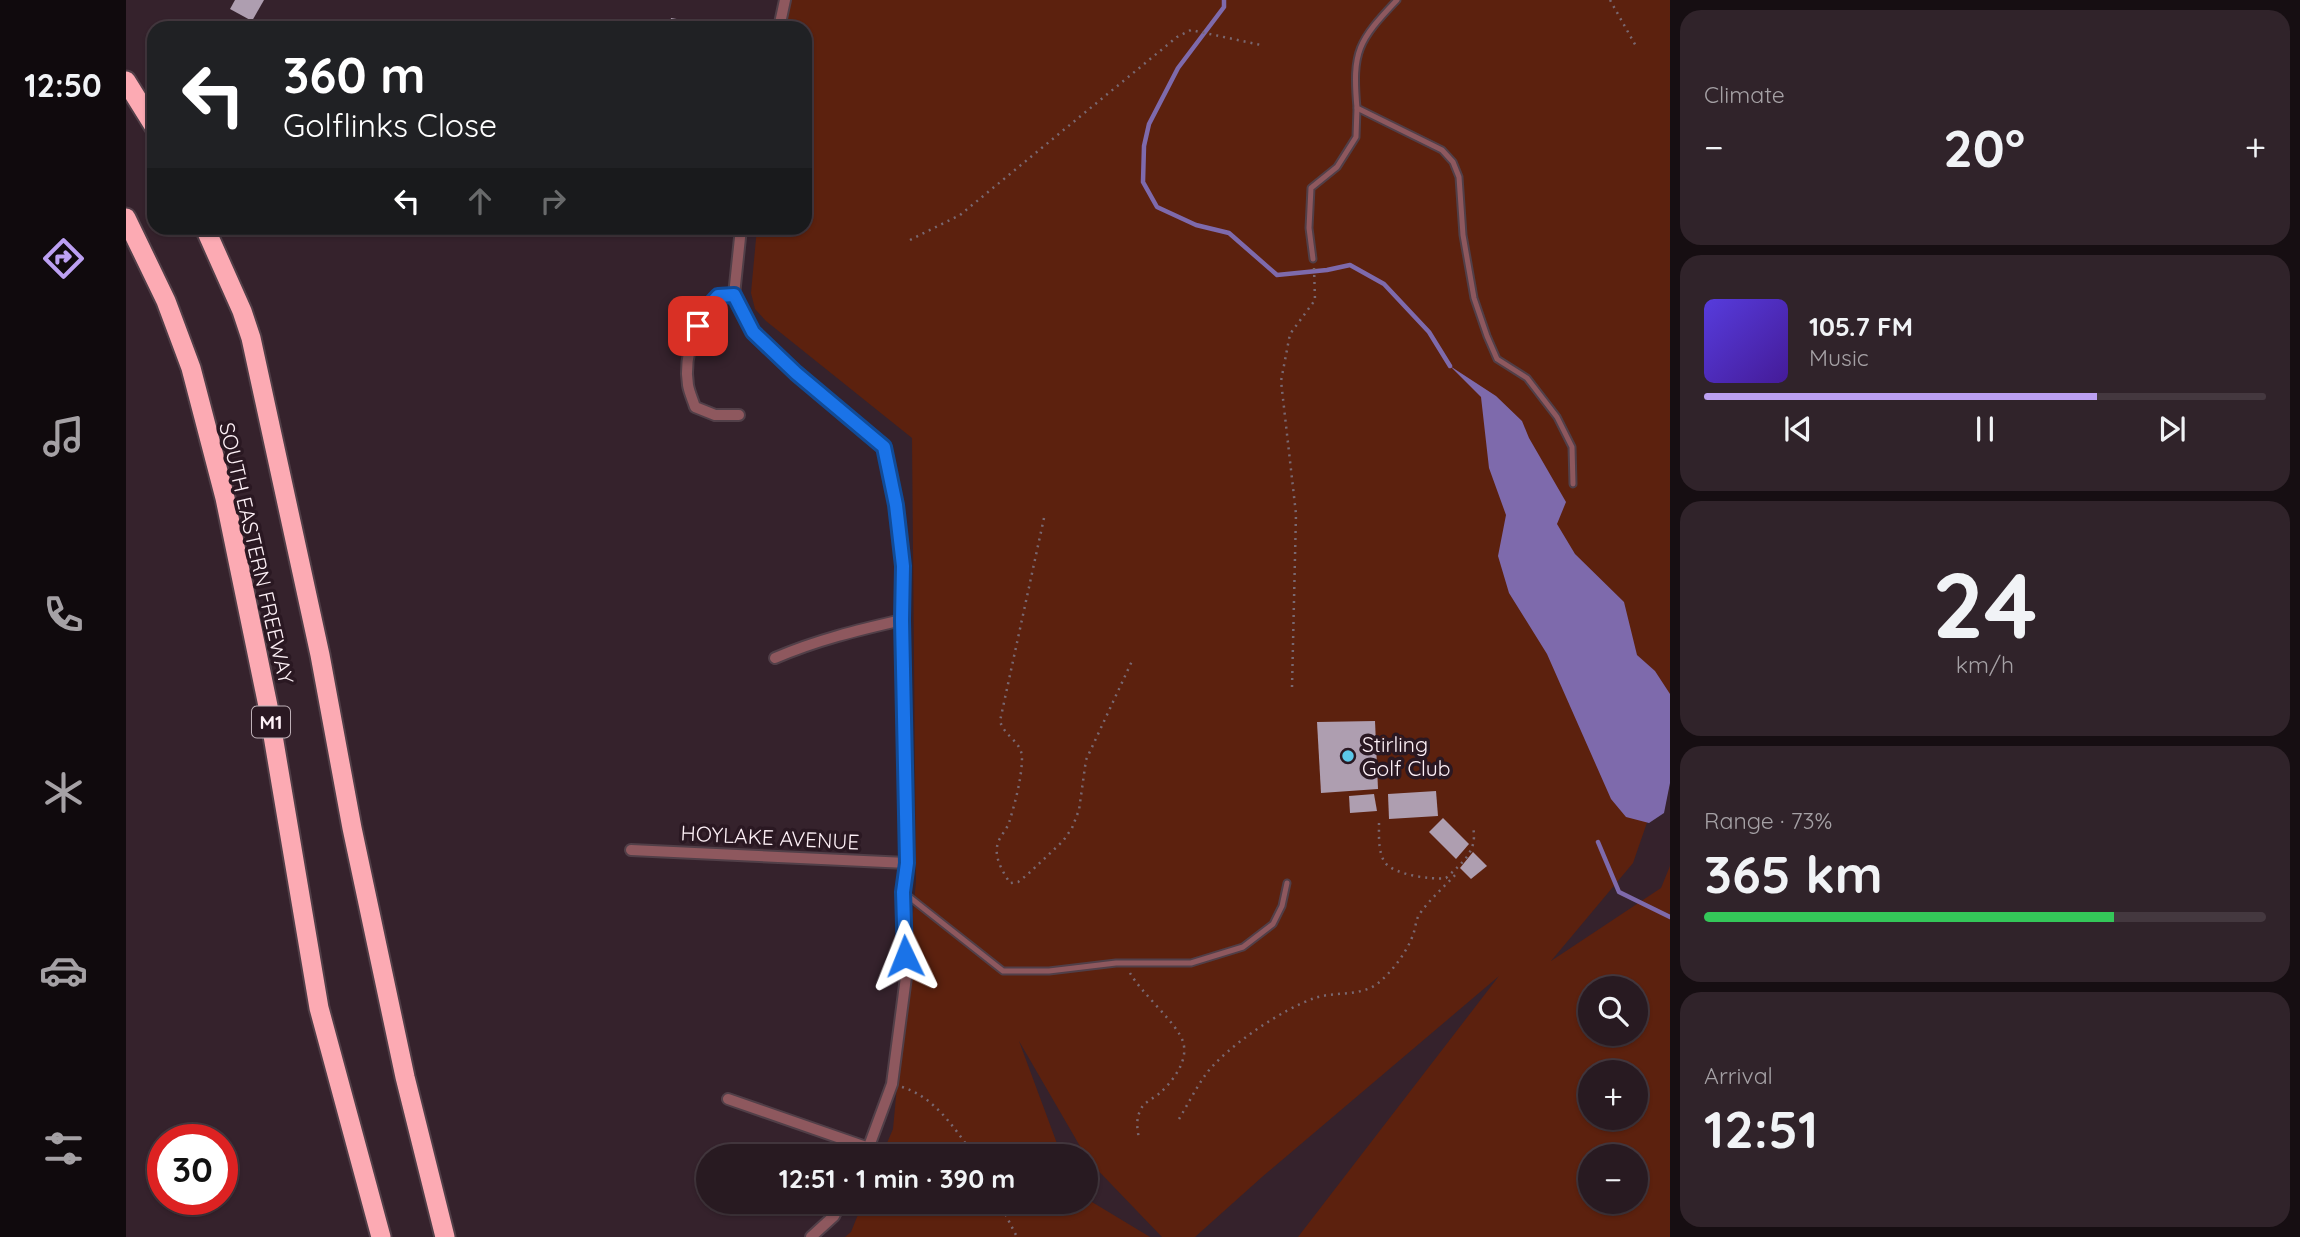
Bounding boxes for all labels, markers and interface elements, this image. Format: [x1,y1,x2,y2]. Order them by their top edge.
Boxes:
text: 360 m [283,44,425,105]
icon: left [168,49,259,140]
text: 12:50 [24,65,102,105]
text: Climate [1704,80,1785,109]
text: Golflinks Close [283,105,497,145]
text: 20° [1943,115,2025,180]
text: − [1704,123,1724,171]
text: + [2245,123,2266,171]
icon: left [388,182,426,220]
icon: ahead [461,182,499,220]
icon: right [534,182,572,220]
icon: directions [39,234,88,283]
pin [668,296,728,356]
icon: arrive [679,307,717,345]
text: 105.7 FM [1809,310,1913,343]
text: Music [1809,343,1869,372]
icon: previous [1779,410,1817,448]
icon: pause [1966,410,2004,448]
icon: next [2153,410,2191,448]
icon: music [39,412,88,461]
street label: SOUTH EASTERN FREEWAY [214,420,300,686]
text: 24 [1932,547,2038,661]
icon: phone [39,590,88,639]
text: km/h [1956,650,2014,679]
road number: M1 [252,706,290,737]
place label: Stirling Golf Club [1362,731,1451,781]
marker: Stirling Golf Club [1340,748,1356,764]
icon: climate [39,768,88,817]
text: Range · 73% [1704,806,1832,835]
street label: HOYLAKE AVENUE [680,819,860,855]
text: 365 km [1704,841,1883,906]
position arrow [868,919,942,993]
icon: car [39,946,88,995]
map controls [1578,976,1648,1214]
button: search [1578,976,1648,1046]
button: + [1578,1060,1648,1130]
text: Arrival [1704,1061,1773,1090]
text: 12:51 [1704,1096,1818,1161]
icon: filters [39,1124,88,1173]
speed limit sign: 30 [147,1124,238,1215]
button: − [1578,1144,1648,1214]
text: 12:51 · 1 min · 390 m [779,1162,1015,1195]

